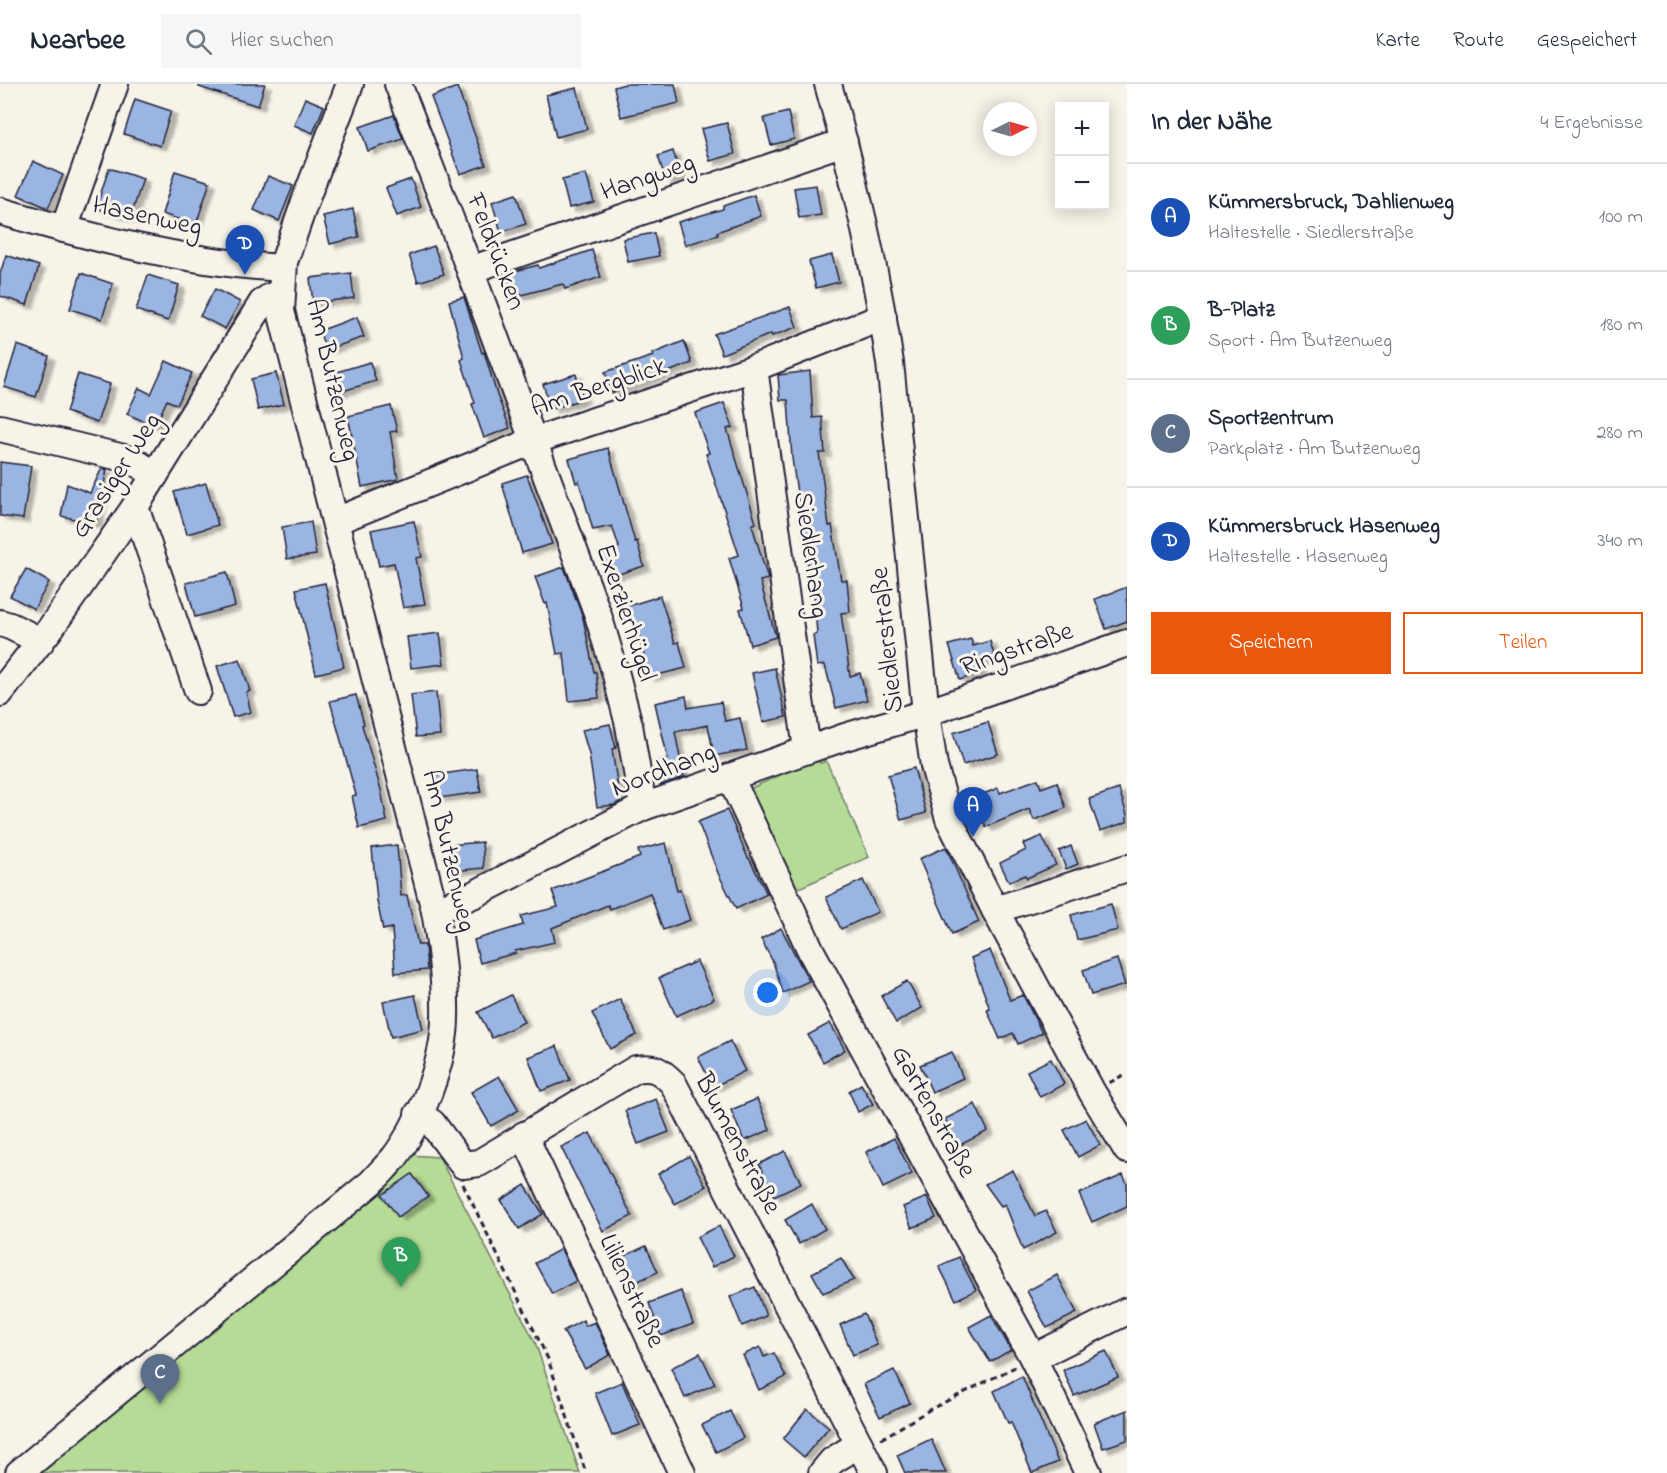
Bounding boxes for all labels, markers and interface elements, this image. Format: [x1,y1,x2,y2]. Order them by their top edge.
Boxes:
search box [161,14,581,68]
text: Nearbee [30,21,125,62]
icon: search [182,25,215,58]
text: Hier suchen [230,25,334,57]
text: Karte [1375,26,1420,56]
text: Route [1453,26,1504,56]
text: Gespeichert [1537,26,1637,56]
north arrow [983,102,1037,156]
map controls [1055,102,1109,210]
button: + [1055,102,1109,156]
text: In der Nähe [1151,104,1272,142]
text: 4 Ergebnisse [1540,109,1643,138]
street label: Hangweg [595,144,701,212]
button: − [1055,156,1109,210]
street label: Hasenweg [88,186,206,248]
street label: Feldrücken [455,187,535,316]
text: Kümmersbruck, Dahlienweg [1208,187,1454,219]
text: A [1164,203,1177,232]
text: 100 m [1599,203,1643,232]
text: Haltestelle · Siedlerstraße [1208,219,1414,248]
pin: D [226,226,264,275]
street label: Am Butzenweg [294,295,370,465]
text: B-Platz [1208,295,1275,327]
text: B [1164,311,1177,340]
text: 180 m [1600,311,1643,340]
text: Sport · Am Butzenweg [1208,327,1392,356]
street label: Am Bergblick [526,348,672,428]
text: Sportzentrum [1208,403,1333,435]
street label: Grasiger Weg [62,405,172,547]
text: C [1165,419,1176,448]
text: 280 m [1596,419,1643,448]
text: Parkplatz · Am Butzenweg [1208,435,1421,464]
street label: Siedlerhang [782,489,838,621]
text: Kümmersbruck Hasenweg [1208,511,1440,543]
text: D [1163,527,1178,556]
text: 340 m [1597,527,1643,556]
street label: Exerzierhügel [584,539,666,687]
text: Haltestelle · Hasenweg [1208,543,1388,572]
street label: Siedlerstraße [861,564,915,715]
street label: Ringstraße [955,612,1080,688]
button: Speichern [1151,612,1391,674]
button: Teilen [1403,612,1643,674]
street label: Nordhang [606,733,722,809]
street label: Am Butzenweg [410,766,486,936]
pin: A [954,788,992,837]
your location [753,978,782,1007]
street label: Gartenstraße [880,1039,986,1186]
street label: Blumenstraße [683,1066,791,1222]
street label: Lilienstraße [588,1228,675,1355]
pin: B [382,1238,420,1287]
pin: C [140,1354,180,1404]

